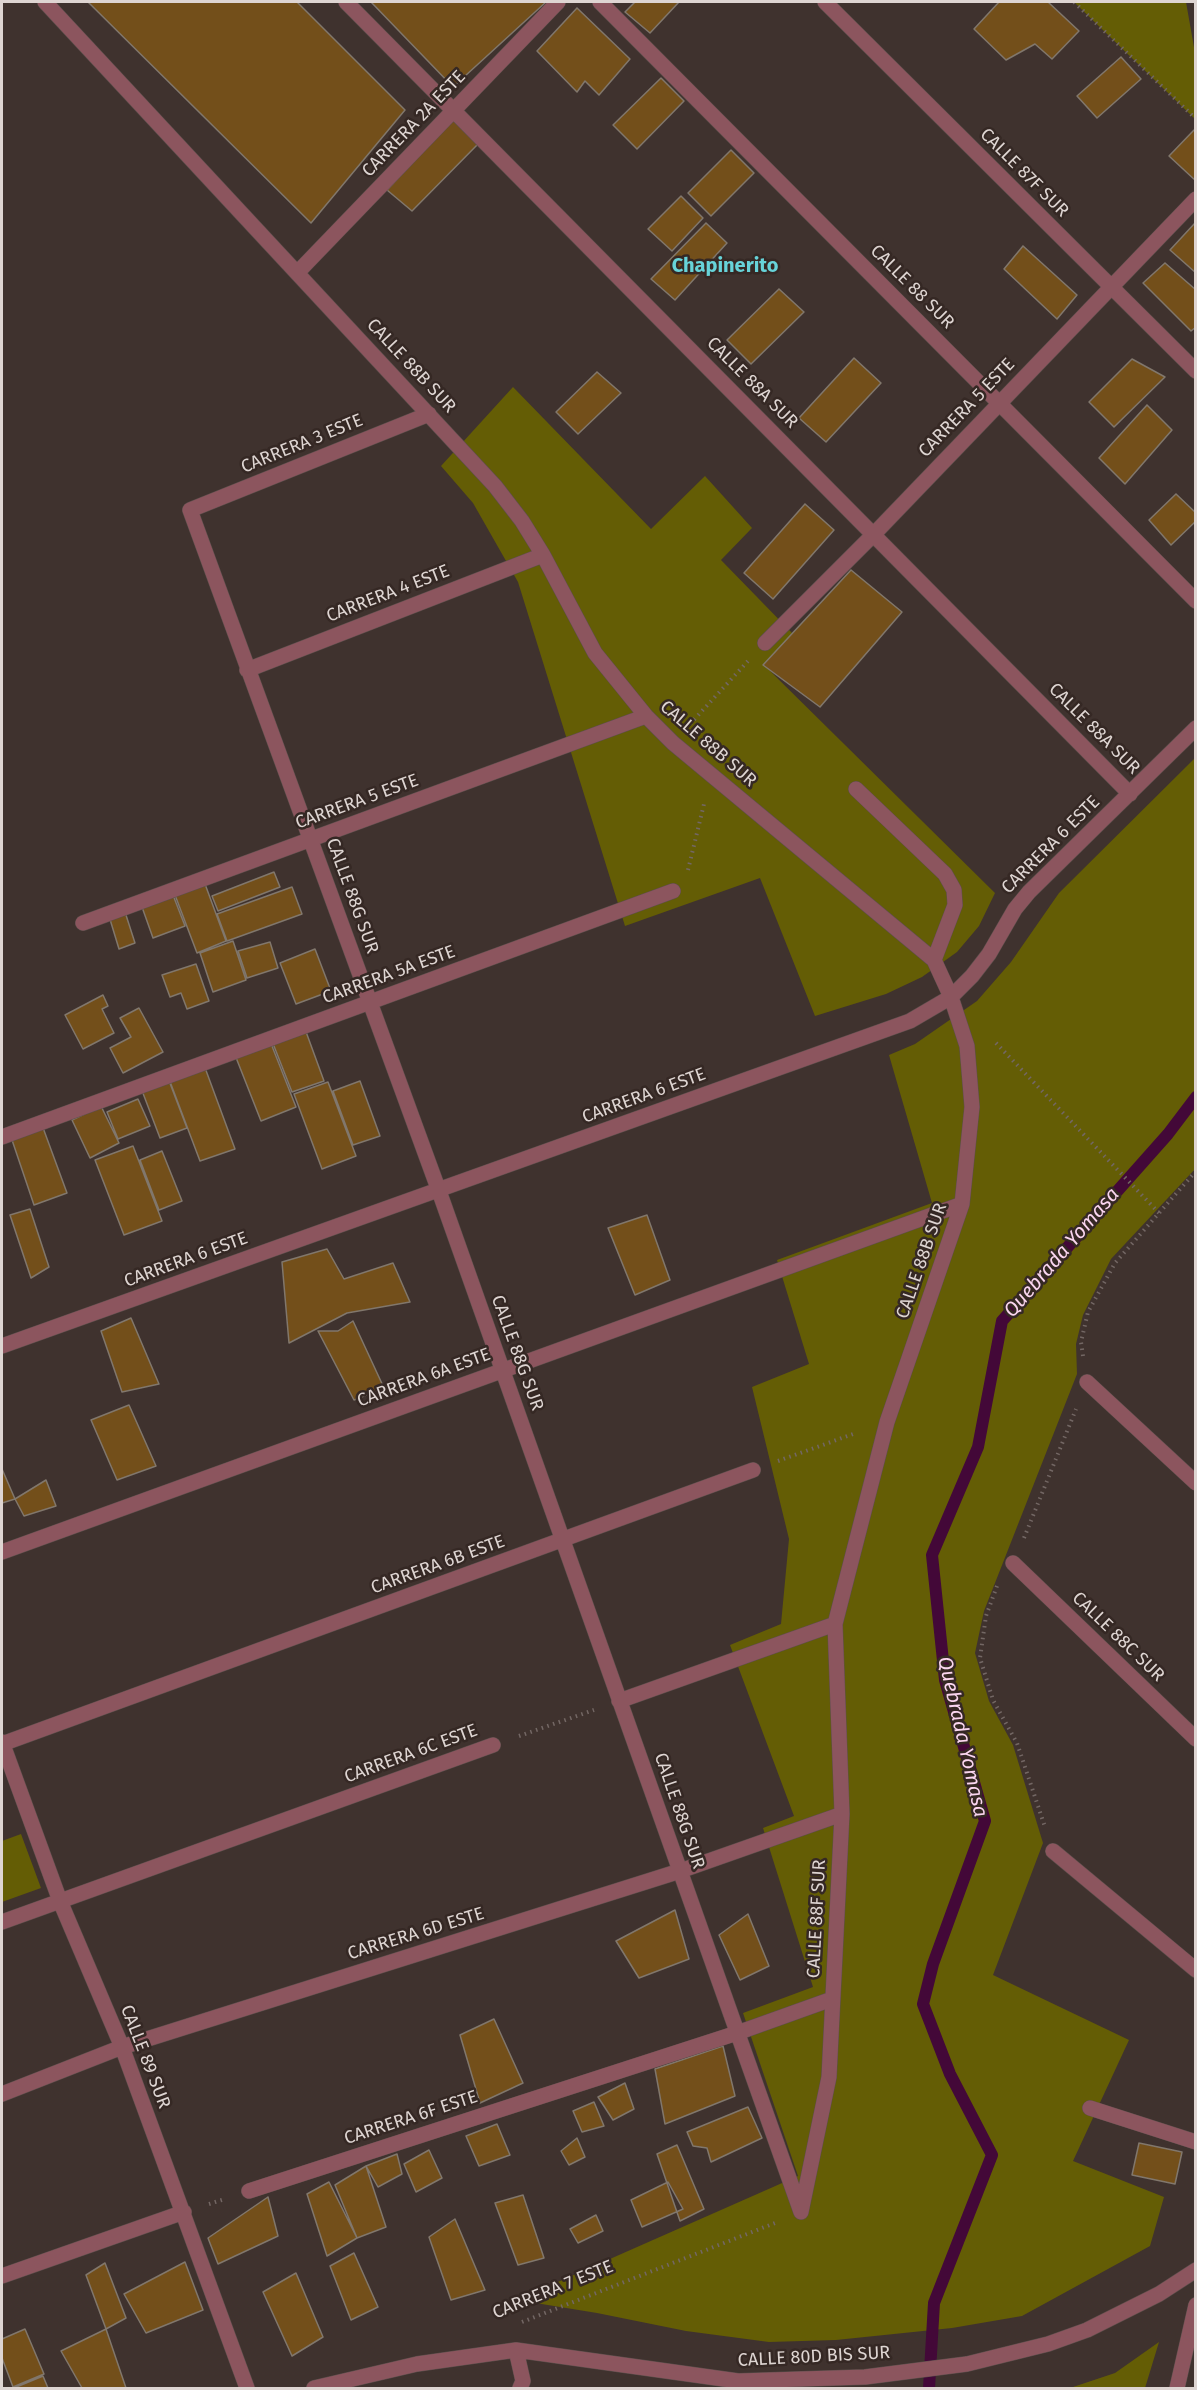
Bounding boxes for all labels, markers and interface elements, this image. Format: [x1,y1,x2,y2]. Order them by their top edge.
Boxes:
street label: CARRERA 2A ESTE [358,66,470,182]
street label: CALLE 87F SUR [975,124,1073,222]
street label: CALLE 88 SUR [865,240,959,334]
district label: Chapinerito [672,254,778,278]
street label: CALLE 88B SUR [362,314,460,418]
street label: CALLE 88A SUR [702,333,802,433]
street label: CARRERA 5 ESTE [914,354,1020,462]
street label: CARRERA 3 ESTE [238,410,366,478]
street label: CARRERA 4 ESTE [323,561,453,627]
street label: CALLE 88A SUR [1044,679,1144,779]
street label: CALLE 88B SUR [655,696,761,792]
street label: CARRERA 5 ESTE [293,770,421,834]
street label: CARRERA 6 ESTE [997,791,1105,899]
street label: CALLE 88G SUR [321,835,383,957]
street label: CARRERA 5A ESTE [320,941,458,1009]
street label: CARRERA 6 ESTE [579,1064,709,1128]
water label: Quebrada Yomasa [999,1183,1125,1323]
street label: CALLE 88B SUR [892,1200,952,1322]
street label: CARRERA 6 ESTE [121,1228,251,1292]
street label: CALLE 88G SUR [486,1292,548,1414]
street label: CARRERA 6A ESTE [354,1344,494,1412]
street label: CARRERA 6B ESTE [368,1531,508,1599]
street label: CALLE 88C SUR [1067,1588,1169,1686]
water label: Quebrada Yomasa [932,1654,992,1820]
street label: CARRERA 6C ESTE [342,1720,480,1788]
street label: CALLE 88G SUR [649,1750,709,1872]
street label: CALLE 88F SUR [803,1859,831,1979]
street label: CARRERA 6D ESTE [345,1903,487,1965]
street label: CALLE 89 SUR [115,2002,175,2112]
street label: CARRERA 6F ESTE [342,2086,480,2150]
street label: CARRERA 7 ESTE [489,2256,617,2324]
street label: CALLE 80D BIS SUR [737,2342,891,2372]

